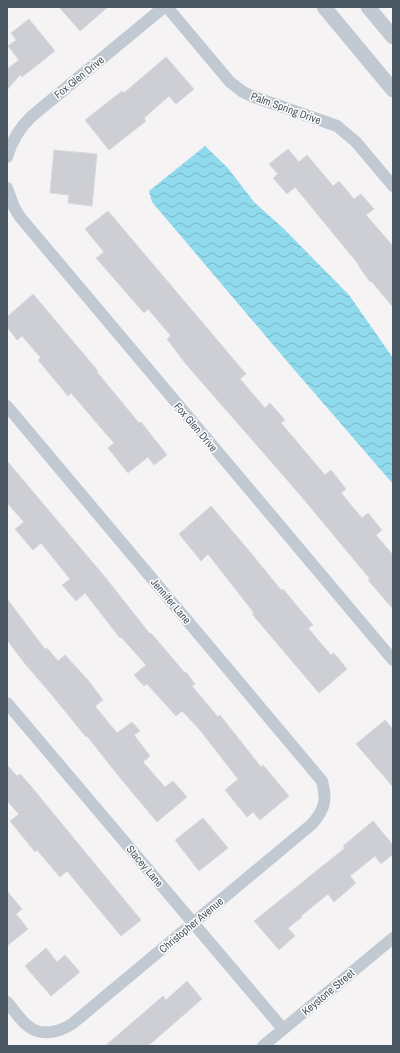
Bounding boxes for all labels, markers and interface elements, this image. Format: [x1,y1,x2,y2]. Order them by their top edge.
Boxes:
street label: Fox Glen Drive [51,53,107,101]
street label: Palm Spring Drive [249,89,323,127]
street label: Fox Glen Drive [171,399,221,455]
street label: Jennifer Lane [148,575,194,627]
street label: Stacey Lane [124,842,166,890]
street label: Christopher Avenue [156,894,226,956]
street label: Keystone Street [299,966,357,1018]

